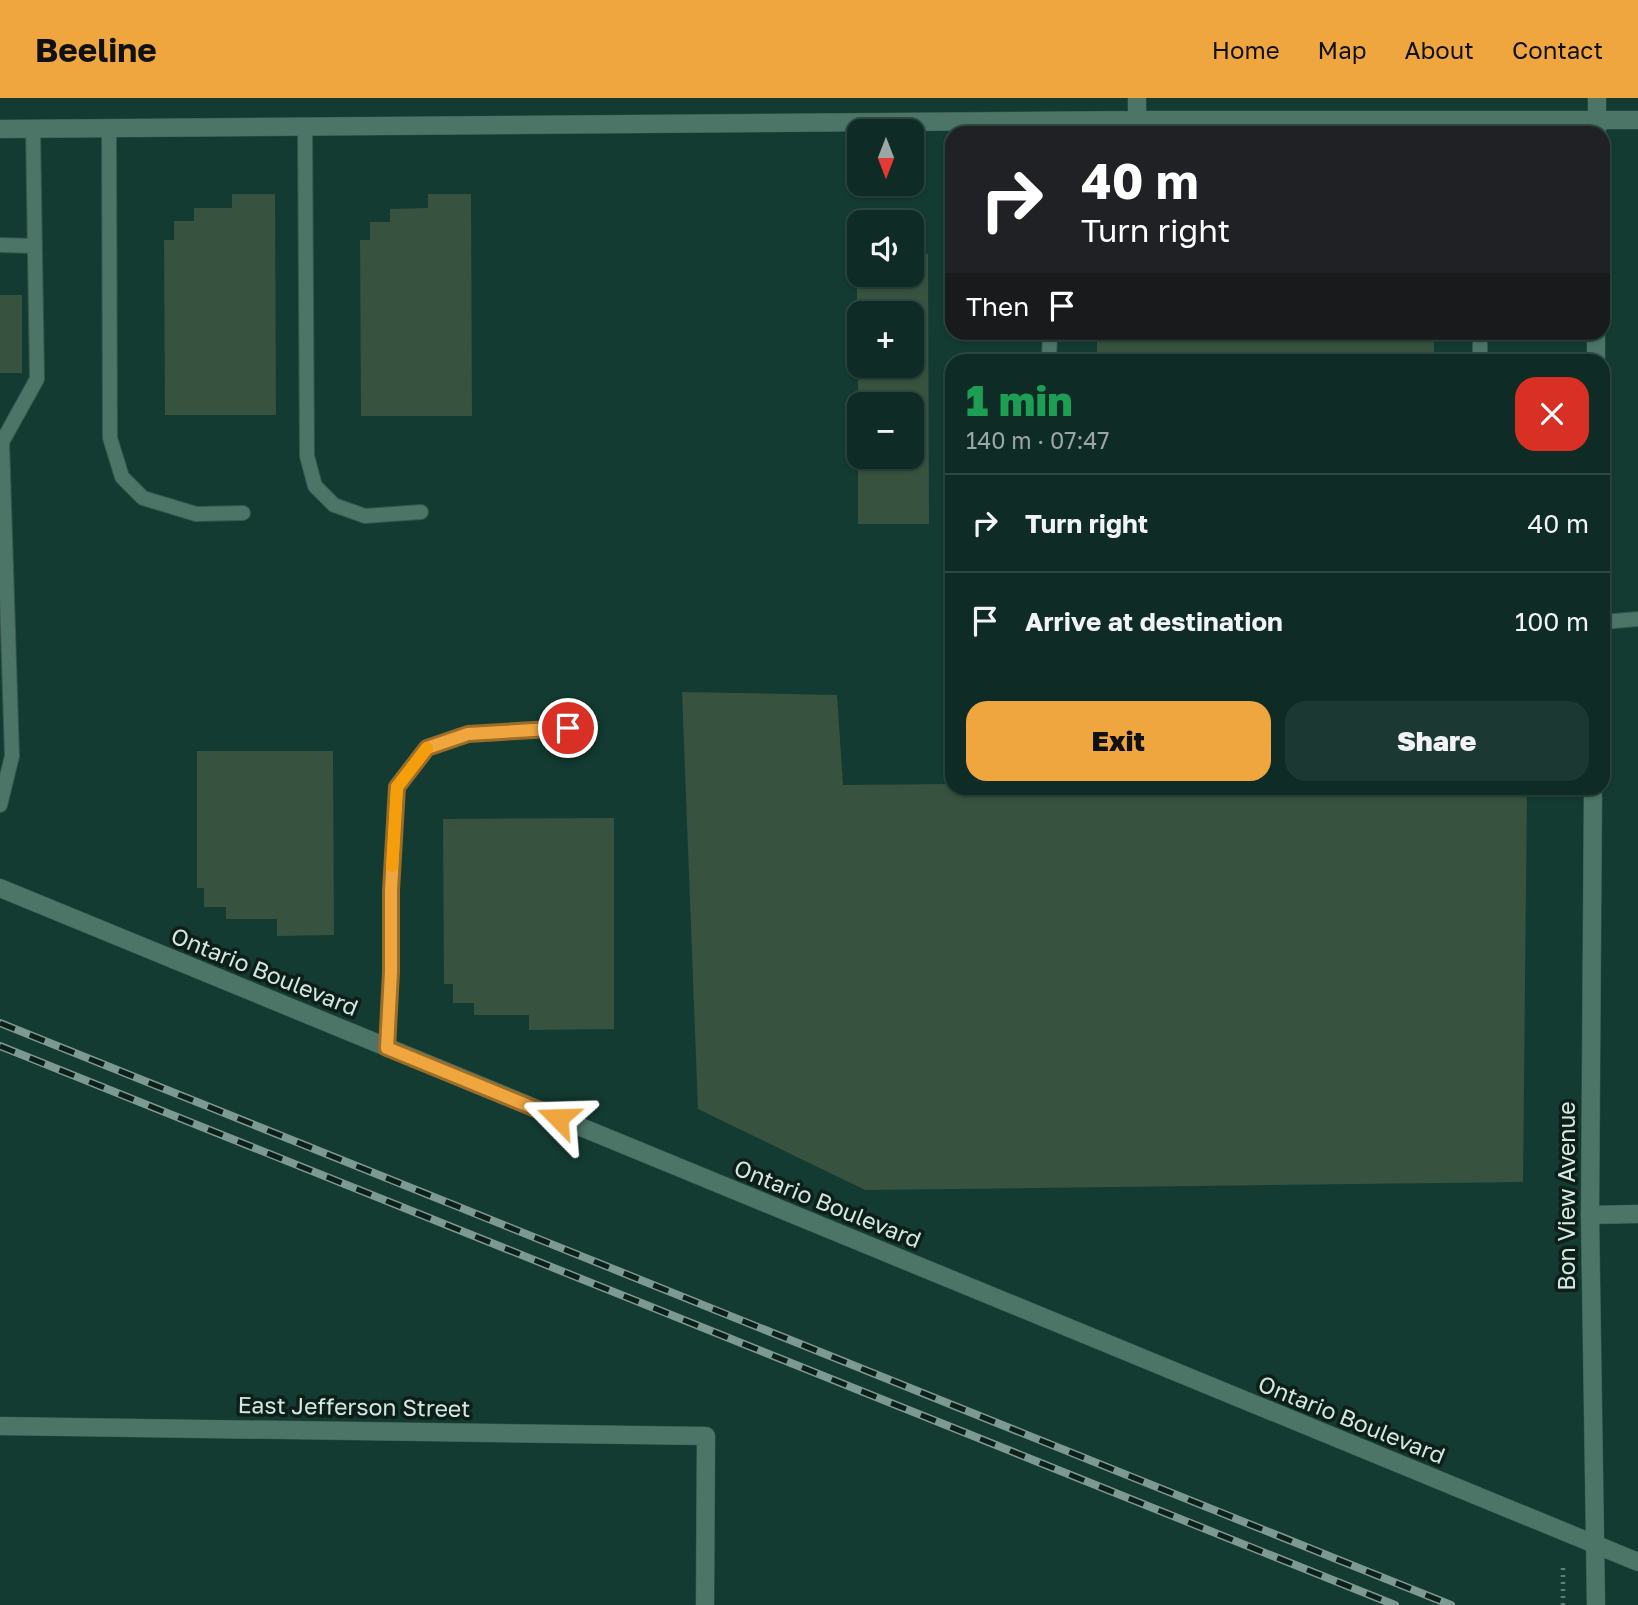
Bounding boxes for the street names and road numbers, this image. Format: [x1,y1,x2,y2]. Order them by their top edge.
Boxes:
street label: Ontario Boulevard [167,921,363,1021]
street label: Bon View Avenue [1552,1101,1580,1291]
street label: Ontario Boulevard [730,1153,926,1253]
street label: Ontario Boulevard [1254,1369,1450,1469]
street label: East Jefferson Street [237,1390,471,1422]

